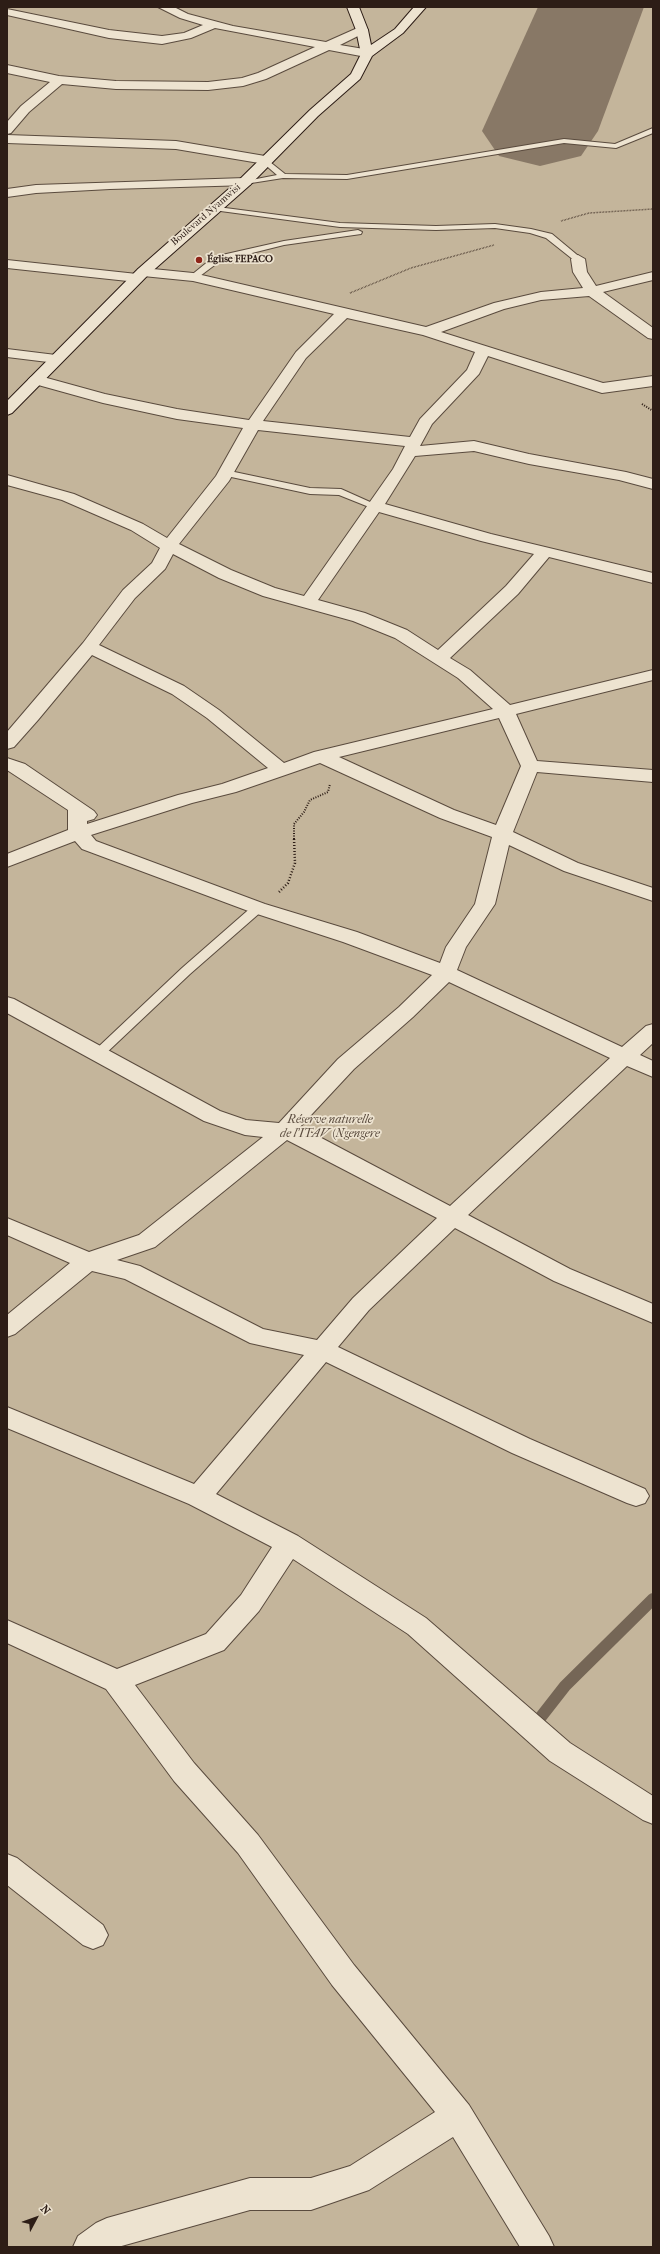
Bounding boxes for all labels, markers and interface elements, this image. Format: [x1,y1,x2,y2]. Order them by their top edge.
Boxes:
street label: Boulevard Nyamwisi [169,182,243,248]
place label: Église FEPACO [207,254,273,266]
marker: Église FEPACO [194,255,204,265]
park label: Réserve naturelle de l'ITAV (Ngengere [280,1113,380,1141]
north arrow [16,2198,56,2238]
text: N [38,2202,53,2217]

